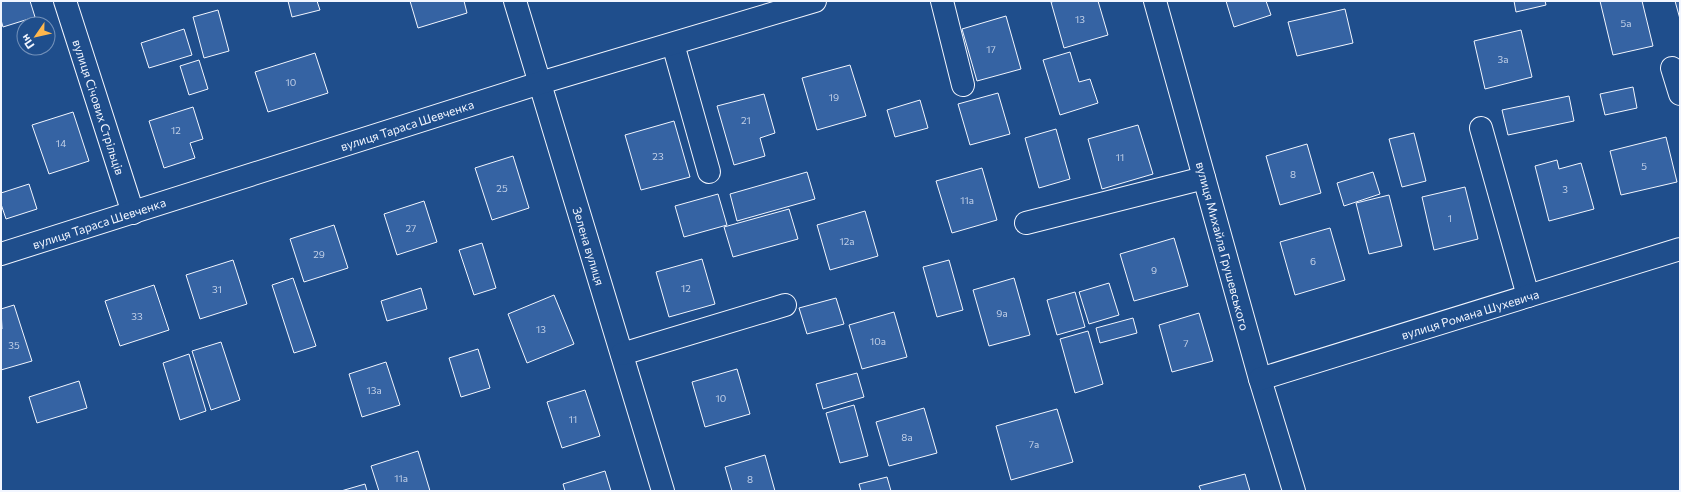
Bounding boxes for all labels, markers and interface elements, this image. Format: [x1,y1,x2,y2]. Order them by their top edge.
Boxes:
house number: 13 [1075,13,1085,25]
north arrow [16,16,56,56]
house number: 5а [1621,17,1631,29]
text: Пн [18,32,37,52]
street label: вулиця Січових Стрільців [70,37,128,177]
house number: 17 [986,43,996,55]
house number: 3а [1498,53,1508,65]
house number: 10 [286,76,296,88]
house number: 19 [829,91,839,103]
street label: вулиця Тараса Шевченка [338,97,476,153]
house number: 21 [741,114,751,126]
house number: 12 [171,124,181,136]
house number: 14 [56,137,66,149]
house number: 23 [652,150,664,162]
house number: 11 [1116,151,1124,163]
street label: вулиця Михайла Грушевського [1194,160,1252,332]
house number: 5 [1641,160,1647,172]
house number: 8 [1290,168,1296,180]
house number: 25 [496,182,508,194]
house number: 3 [1562,183,1568,195]
house number: 11а [960,194,974,206]
street label: вулиця Тараса Шевченка [30,195,168,251]
street label: Зелена вулиця [570,205,608,287]
house number: 1 [1448,212,1452,224]
house number: 27 [406,222,416,234]
house number: 12а [839,235,855,247]
house number: 29 [313,248,325,260]
house number: 6 [1310,255,1316,267]
house number: 9 [1151,264,1157,276]
house number: 12 [681,282,691,294]
house number: 31 [212,283,222,295]
street label: вулиця Романа Шухевича [1400,286,1540,342]
house number: 9а [996,307,1008,319]
house number: 33 [131,310,143,322]
house number: 13 [536,323,546,335]
house number: 10а [870,335,886,347]
house number: 7 [1183,337,1189,349]
house number: 35 [8,339,20,351]
house number: 13а [366,384,382,396]
house number: 10 [716,392,726,404]
house number: 11 [569,413,577,425]
house number: 8а [901,431,913,443]
house number: 7а [1029,438,1039,450]
house number: 11а [394,472,408,484]
house number: 8 [747,473,753,485]

